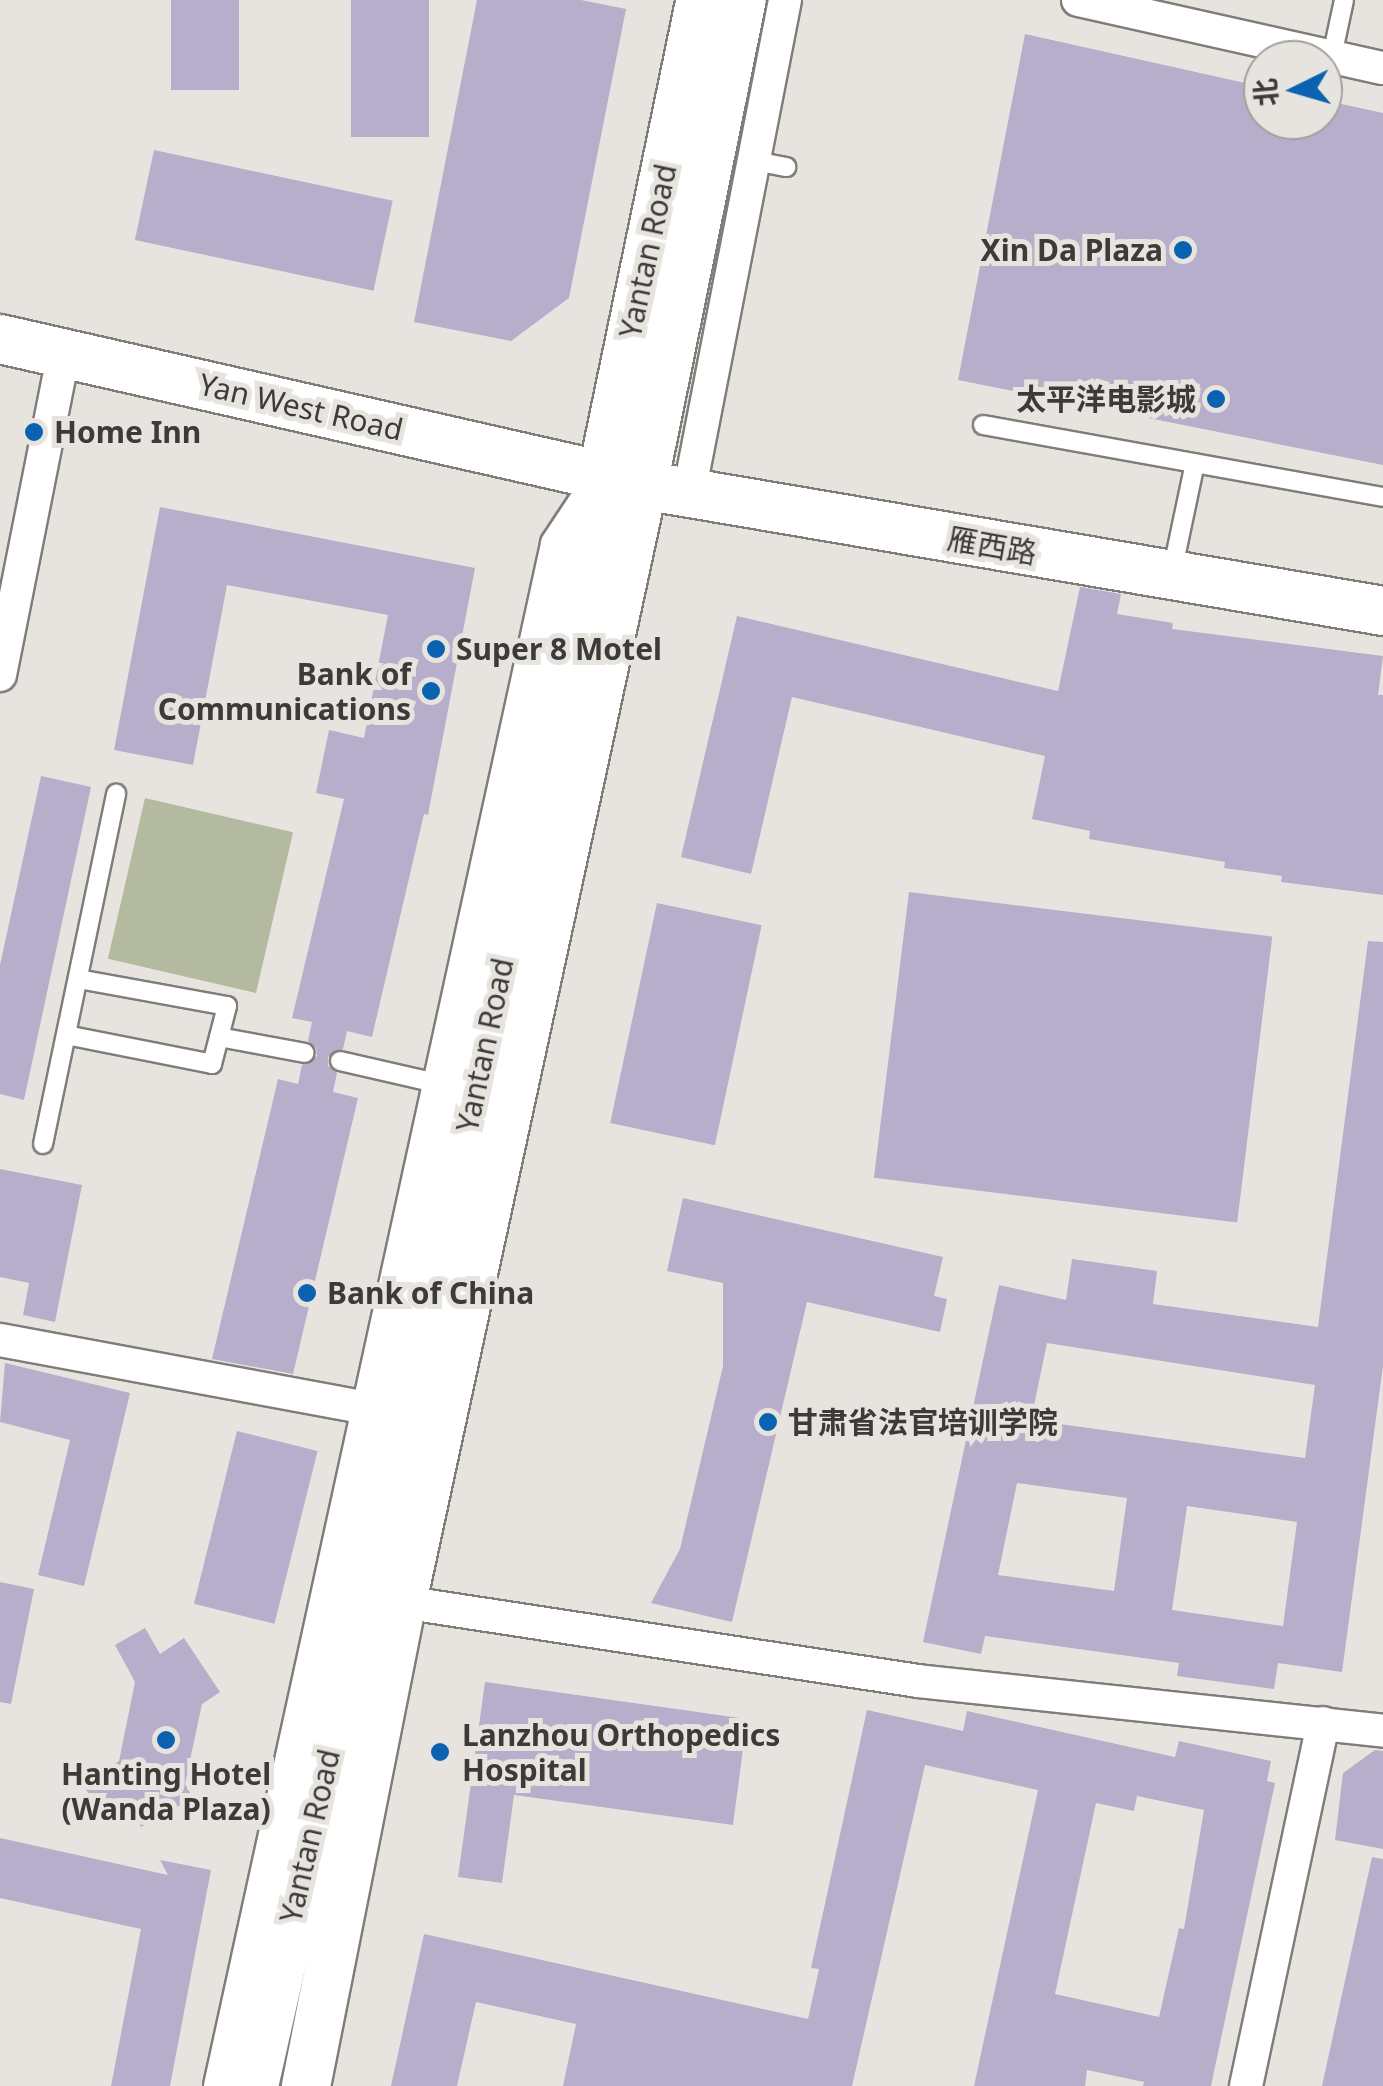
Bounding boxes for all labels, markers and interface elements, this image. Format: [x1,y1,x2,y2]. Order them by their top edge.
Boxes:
north arrow [1243,40,1343,140]
text: 北 [1245,77,1285,108]
street label: Yantan Road [612,161,684,341]
place label: Xin Da Plaza [981,232,1163,268]
marker: Xin Da Plaza [1172,239,1194,261]
street label: Yan West Road [196,366,406,448]
place label: 太平洋电影城 [1016,381,1196,417]
marker: 太平洋电影城 [1205,388,1227,410]
place label: Home Inn [54,414,201,450]
marker: Home Inn [23,421,45,443]
street label: 雁西路 [945,520,1039,572]
place label: Super 8 Motel [456,631,662,667]
marker: Super 8 Motel [425,638,447,660]
place label: Bank of Communications [158,656,411,726]
marker: Bank of Communications [420,680,442,702]
street label: Yantan Road [449,955,521,1135]
place label: Bank of China [327,1275,534,1311]
marker: Bank of China [296,1282,318,1304]
place label: 甘肃省法官培训学院 [788,1404,1058,1440]
marker: 甘肃省法官培训学院 [757,1411,779,1433]
place label: Lanzhou Orthopedics Hospital [462,1717,780,1788]
marker: Hanting Hotel (Wanda Plaza) [155,1729,177,1751]
marker: Lanzhou Orthopedics Hospital [427,1739,453,1765]
street label: Yantan Road [273,1746,347,1926]
place label: Hanting Hotel (Wanda Plaza) [61,1756,271,1826]

